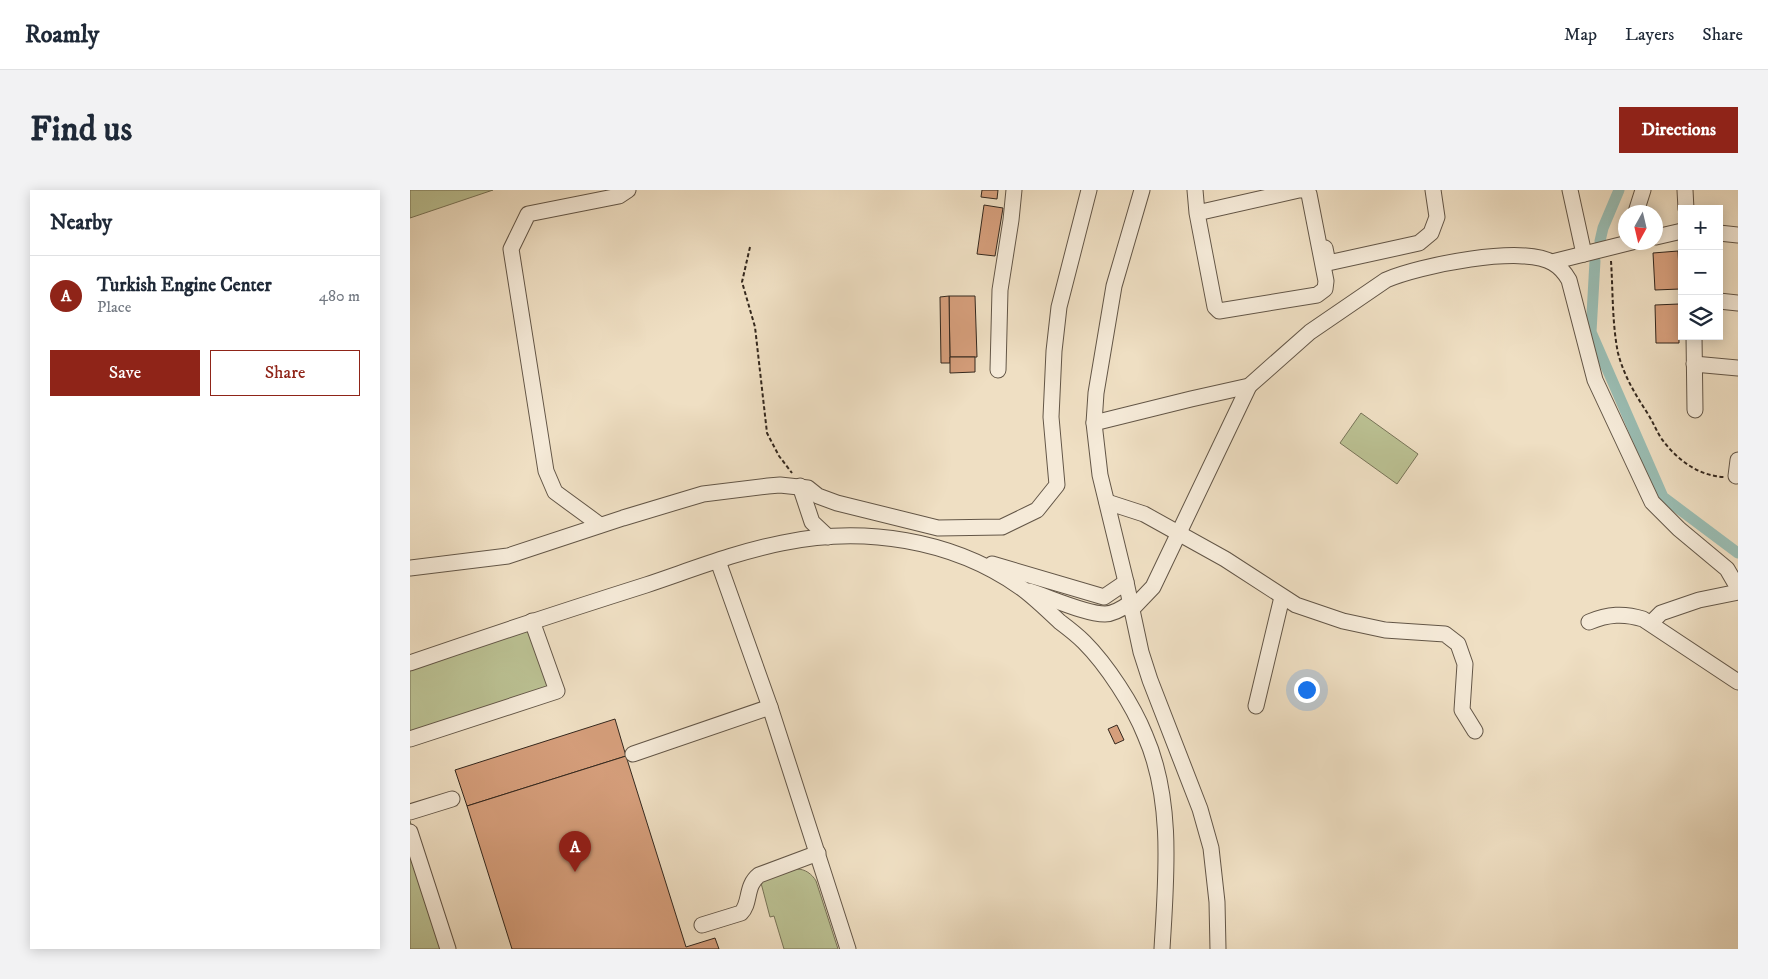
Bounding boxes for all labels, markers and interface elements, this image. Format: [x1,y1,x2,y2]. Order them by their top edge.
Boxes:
text: Roamly [25,20,99,50]
text: Map [1564,24,1597,46]
text: Layers [1625,24,1674,46]
text: Share [1702,24,1743,46]
button: Directions [1619,107,1738,153]
text: Find us [30,108,132,152]
north arrow [1618,205,1663,250]
map controls [1678,205,1723,340]
button: + [1678,205,1723,250]
text: Nearby [50,210,112,236]
button: − [1678,250,1723,295]
text: Turkish Engine Center [97,274,272,297]
text: A [61,286,71,306]
text: 480 m [319,286,360,306]
button: layers [1678,295,1723,340]
text: Place [97,297,131,317]
button: Save [50,350,200,396]
button: Share [210,350,360,396]
your location [1294,677,1320,703]
pin: A [559,831,591,872]

